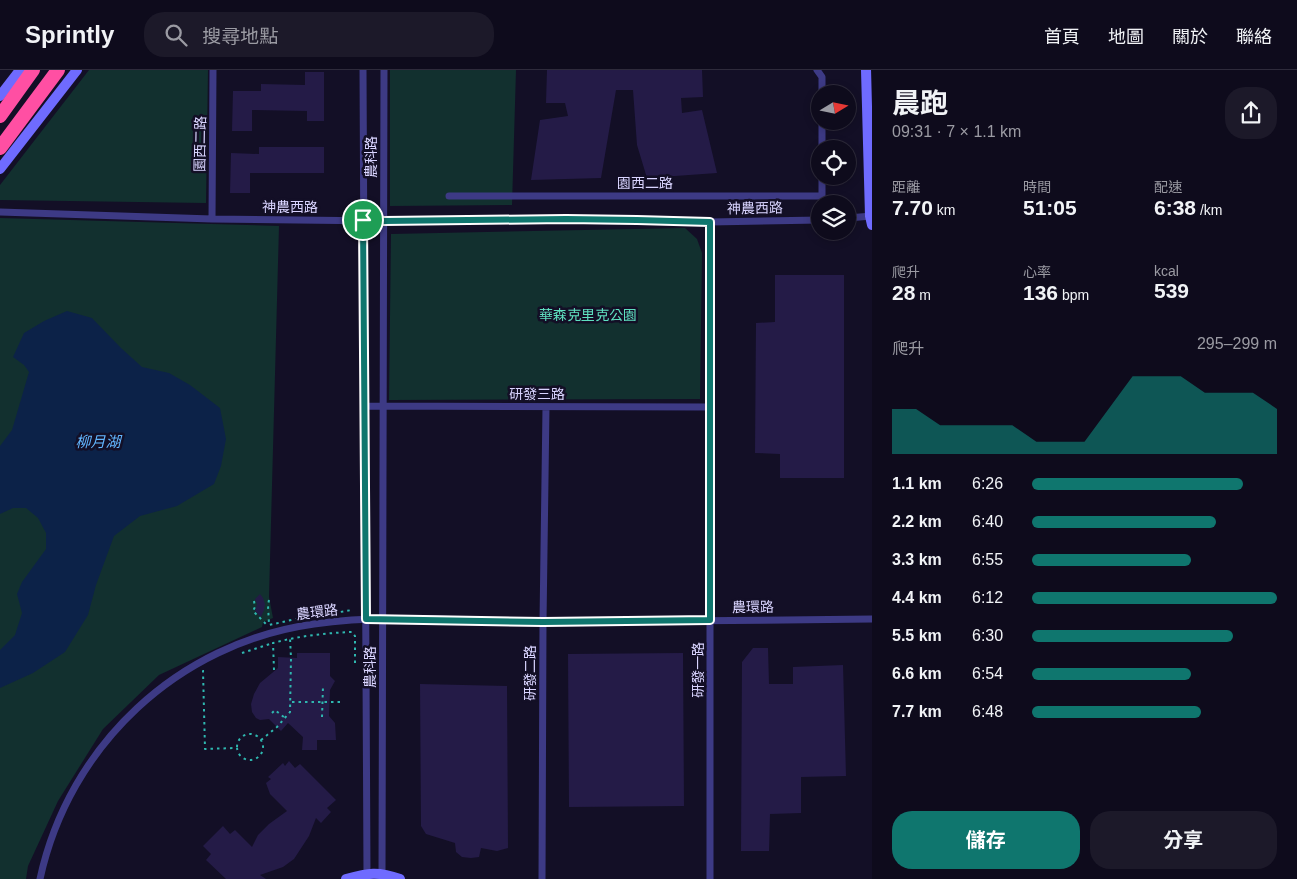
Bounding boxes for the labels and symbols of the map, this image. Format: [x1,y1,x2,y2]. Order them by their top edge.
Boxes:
north arrow [811,85,856,130]
street label: 園西二路 [192,116,208,172]
street label: 農科路 [363,136,379,178]
street label: 園西二路 [617,175,673,191]
street label: 神農西路 [262,199,318,215]
pin [342,199,384,241]
street label: 神農西路 [727,200,783,216]
park label: 華森克里克公園 [539,307,637,323]
street label: 研發三路 [509,386,565,402]
water label: 柳月湖 [75,433,122,450]
street label: 農環路 [732,599,774,615]
street label: 農環路 [295,602,339,622]
street label: 研發一路 [690,642,706,698]
street label: 研發二路 [522,645,538,701]
street label: 農科路 [362,646,378,688]

